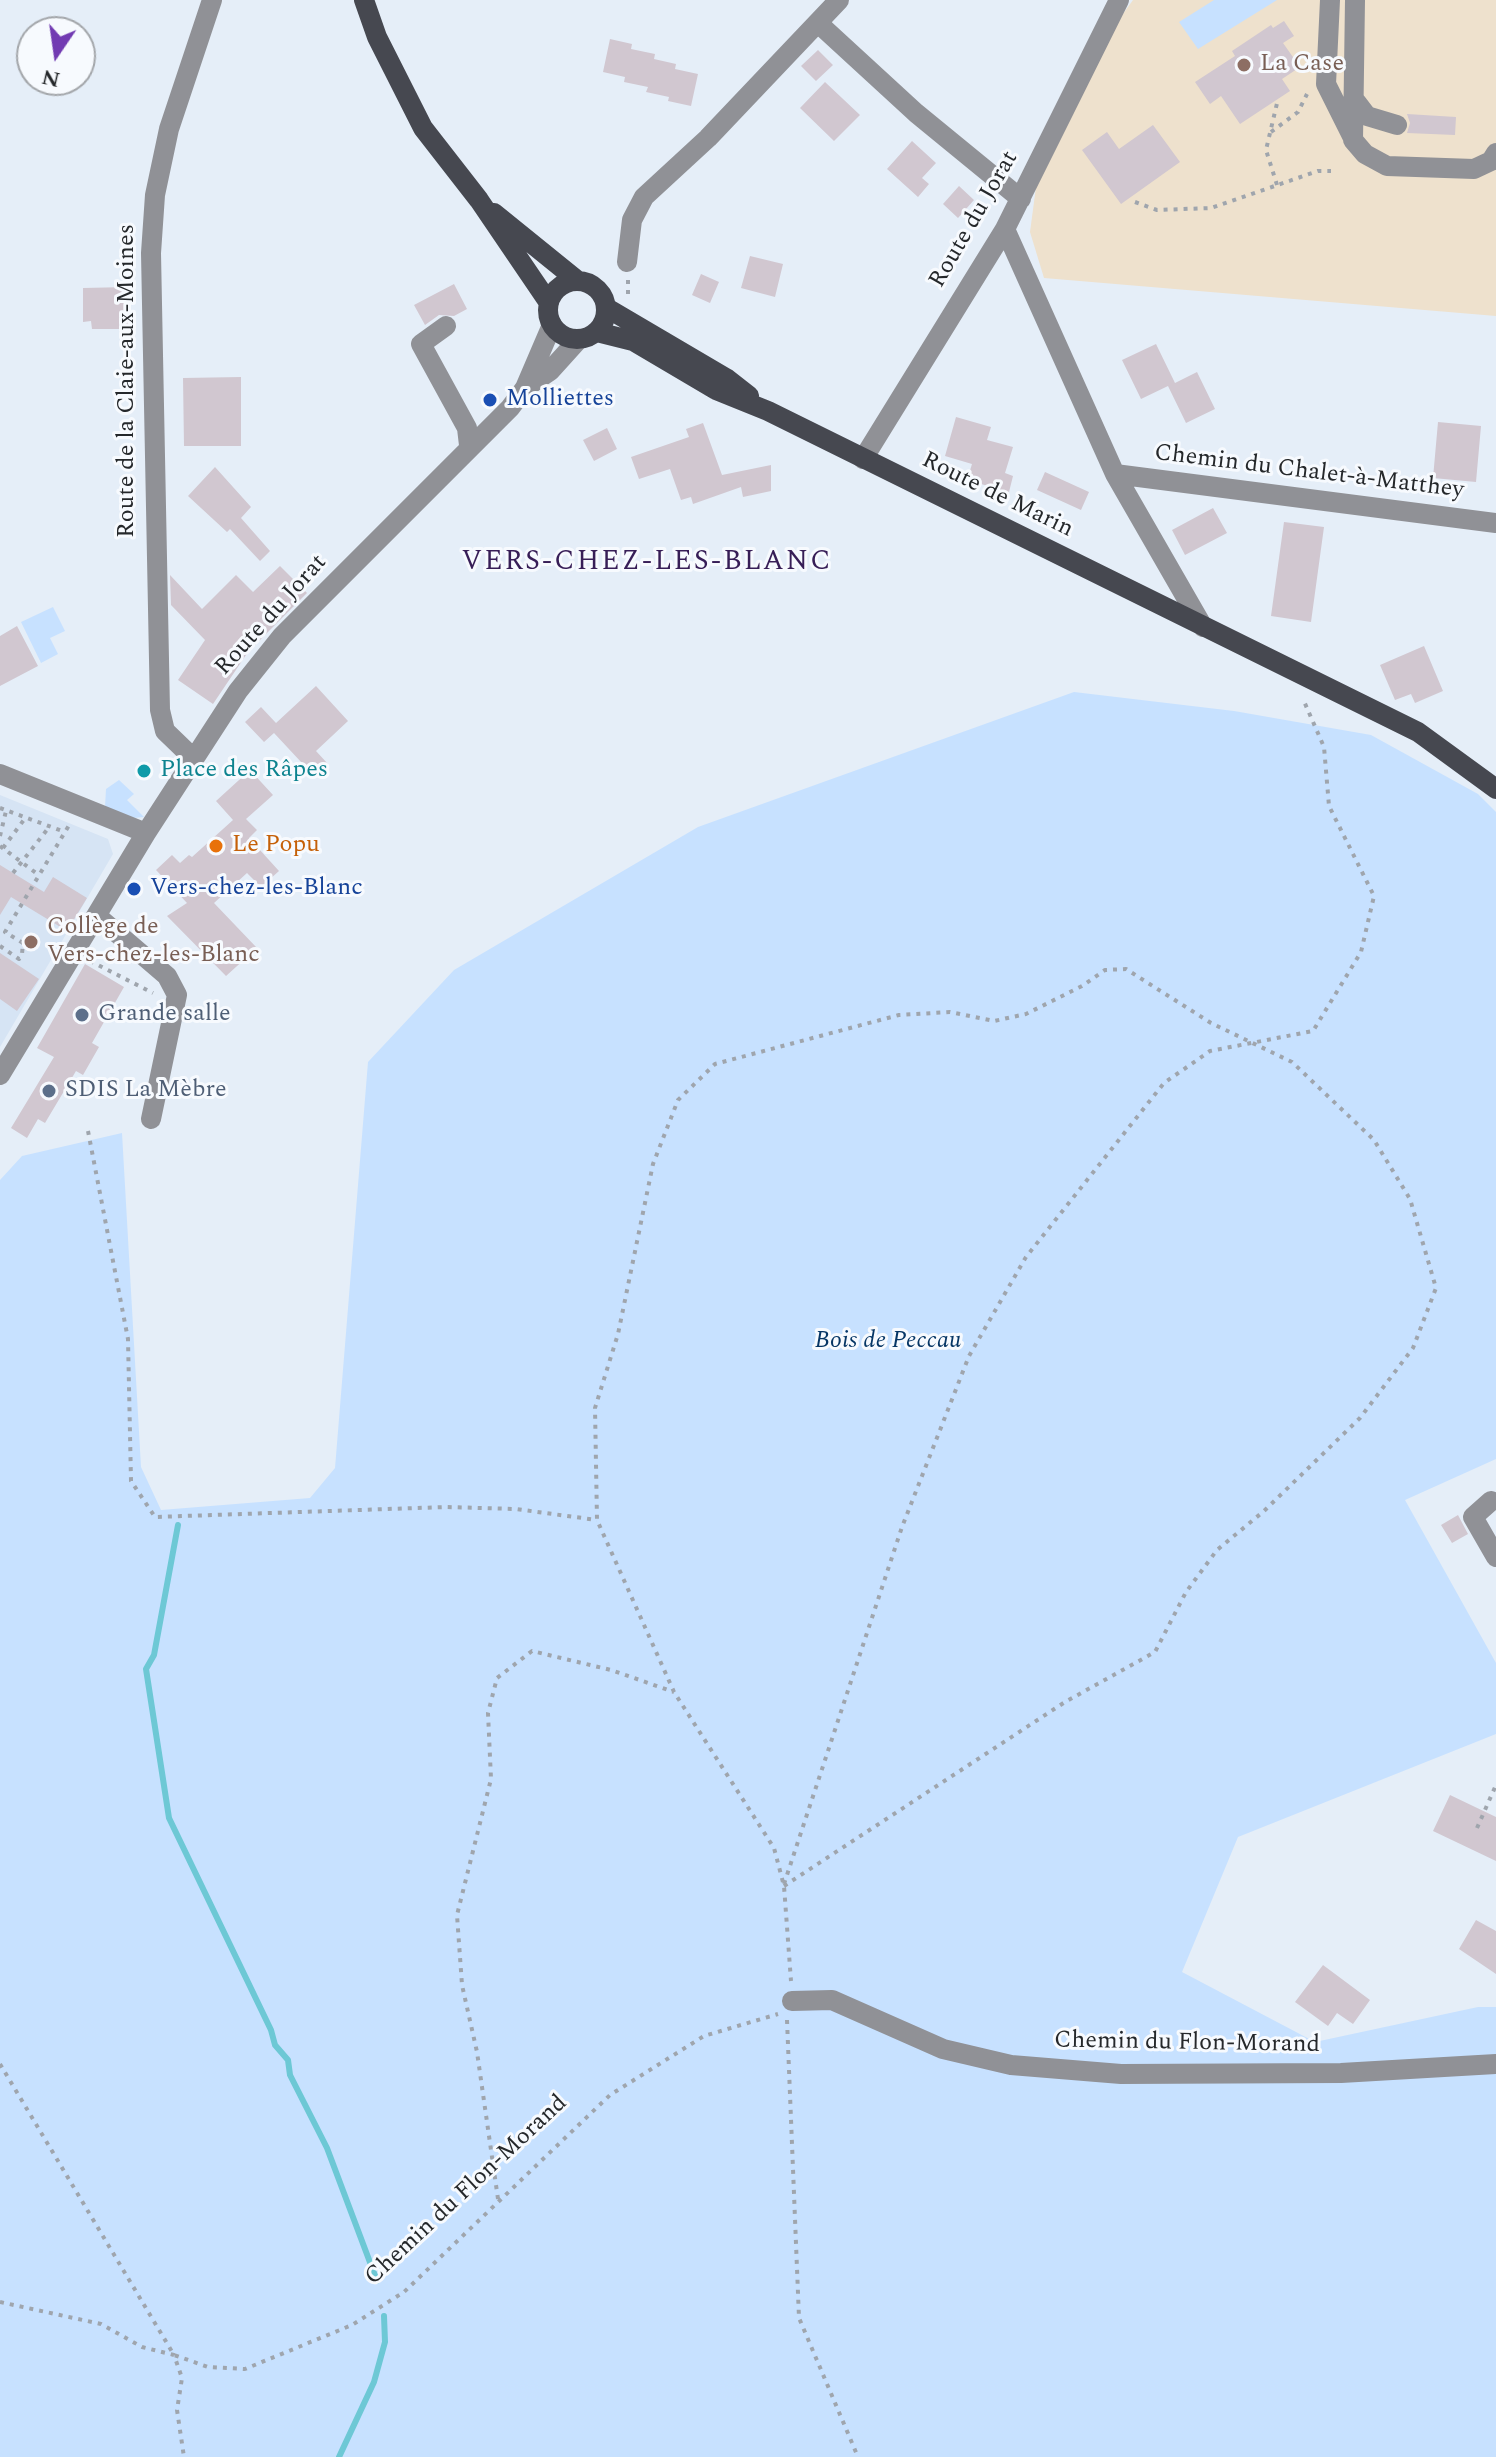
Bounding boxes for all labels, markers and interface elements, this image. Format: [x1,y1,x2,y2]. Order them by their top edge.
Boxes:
north arrow [16,16,96,96]
place label: La Case [1260,51,1344,79]
marker: La Case [1235,56,1253,74]
text: N [38,60,63,96]
street label: Route du Jorat [924,146,1026,294]
street label: Route de la Claie-aux-Moines [114,224,142,538]
place label: Molliettes [506,386,614,414]
marker: Molliettes [481,391,499,409]
street label: Chemin du Chalet-à-Matthey [1153,440,1465,506]
street label: Route de Marin [916,447,1078,545]
district label: VERS-CHEZ-LES-BLANC [461,547,833,581]
street label: Route du Jorat [210,549,334,683]
place label: Place des Râpes [160,757,328,785]
marker: Place des Râpes [135,762,153,780]
place label: Le Popu [232,832,320,860]
marker: Le Popu [207,837,225,855]
place label: Vers-chez-les-Blanc [150,875,363,903]
marker: Vers-chez-les-Blanc [125,880,143,898]
place label: Collège de Vers-chez-les-Blanc [47,914,260,970]
marker: Collège de Vers-chez-les-Blanc [22,933,40,951]
place label: Grande salle [98,1001,231,1029]
marker: Grande salle [73,1006,91,1024]
place label: SDIS La Mèbre [65,1077,227,1105]
marker: SDIS La Mèbre [40,1082,58,1100]
park label: Bois de Peccau [815,1328,961,1356]
street label: Chemin du Flon-Morand [1054,2027,1320,2061]
street label: Chemin du Flon-Morand [360,2090,574,2292]

